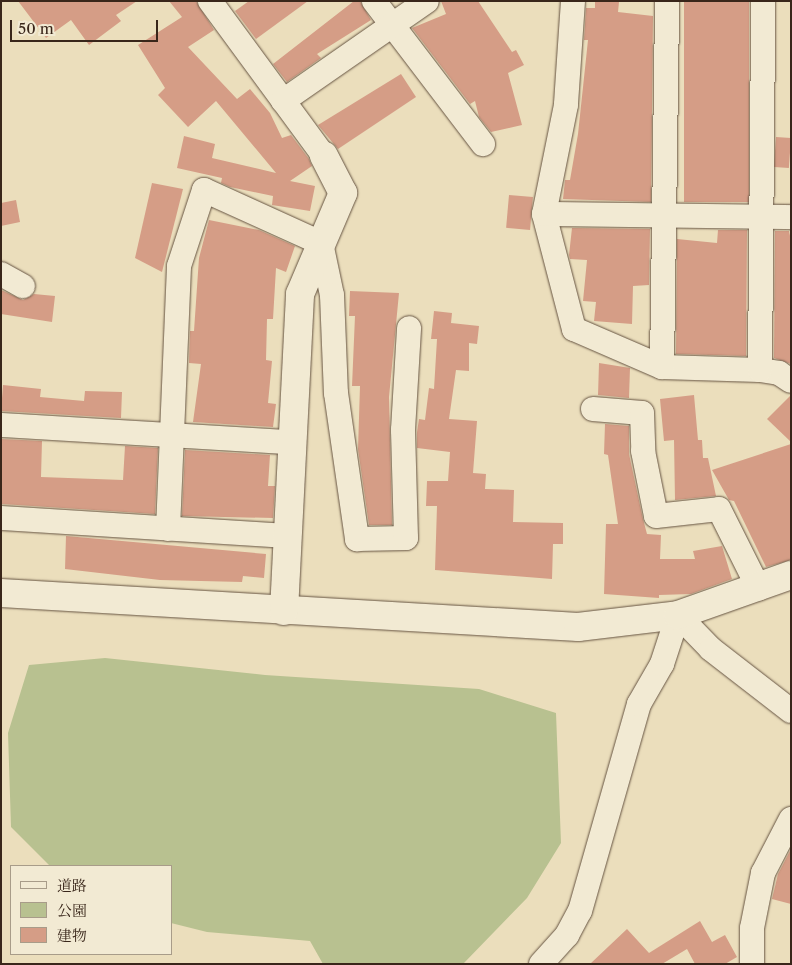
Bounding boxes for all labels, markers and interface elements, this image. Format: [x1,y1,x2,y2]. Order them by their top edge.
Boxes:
scale bar [12,10,160,42]
text: 50 m [18,19,54,38]
legend [10,865,172,955]
text: 道路 [57,876,87,895]
text: 公園 [57,901,87,920]
text: 建物 [57,926,87,945]

